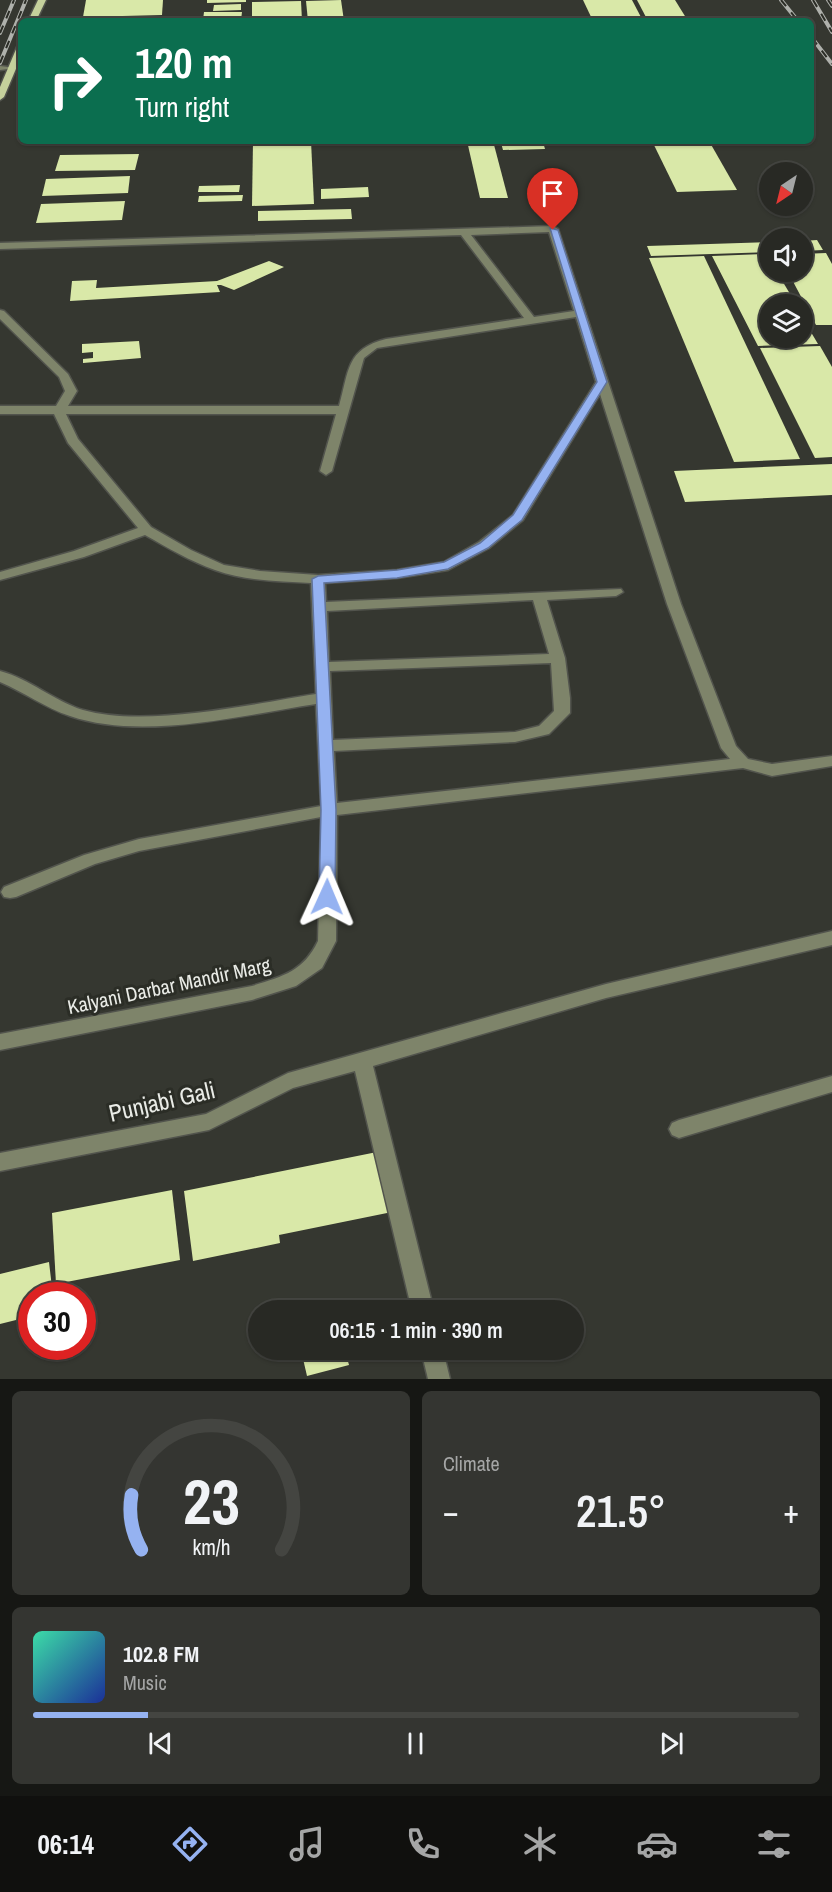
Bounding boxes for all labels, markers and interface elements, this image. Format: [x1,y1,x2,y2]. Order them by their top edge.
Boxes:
text: 120 m [135,35,233,91]
icon: right [36,42,114,120]
text: Turn right [135,89,229,125]
north arrow [759,162,813,216]
map controls [759,162,813,348]
pin [527,168,578,230]
icon: arrive [536,177,569,210]
button: sound [759,228,813,282]
button: layers [759,294,813,348]
position arrow [295,865,359,929]
street label: Kalyani Darbar Mandir Marg [65,951,273,1020]
street label: Punjabi Gali [105,1073,218,1129]
speed limit sign: 30 [18,1282,96,1360]
text: 06:15 · 1 min · 390 m [329,1315,503,1345]
text: Climate [443,1450,500,1477]
text: 23 [183,1459,239,1543]
text: 21.5° [576,1480,666,1541]
text: − [443,1489,459,1533]
text: + [783,1489,799,1533]
text: km/h [192,1533,230,1562]
text: 102.8 FM [123,1639,199,1669]
text: Music [123,1669,167,1696]
icon: previous [144,1727,177,1760]
icon: pause [399,1727,432,1760]
icon: next [655,1727,688,1760]
icon: directions [169,1823,211,1865]
icon: music [286,1823,328,1865]
icon: phone [402,1823,444,1865]
icon: climate [519,1823,561,1865]
icon: car [636,1823,678,1865]
icon: filters [753,1823,795,1865]
text: 06:14 [37,1826,94,1862]

